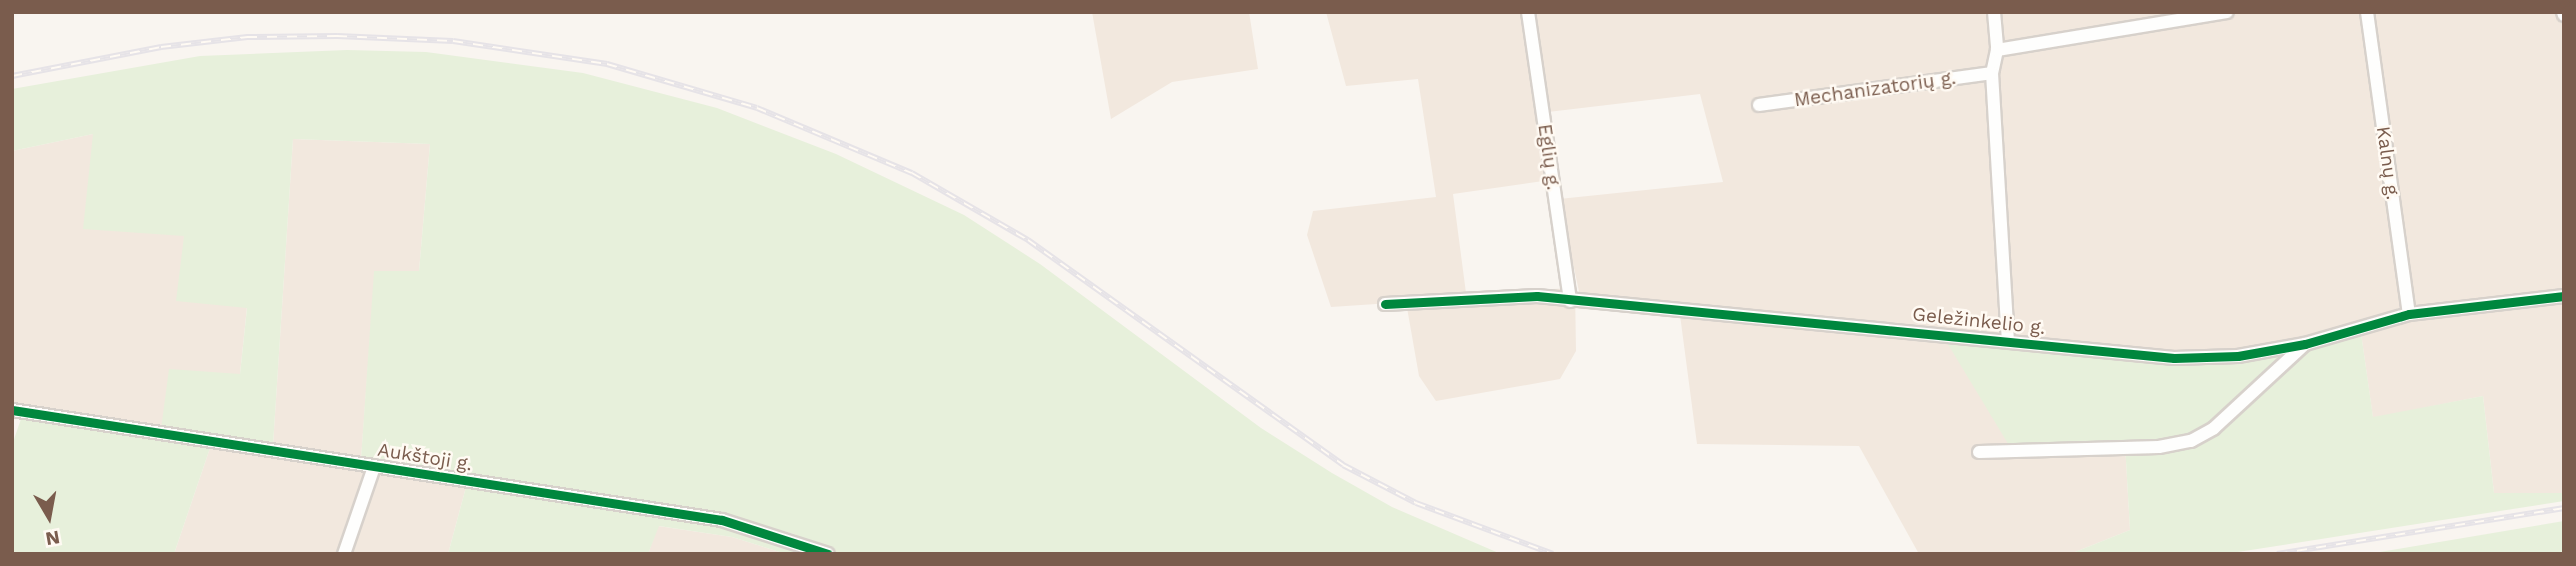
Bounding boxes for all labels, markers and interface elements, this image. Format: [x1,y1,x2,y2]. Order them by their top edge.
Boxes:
street label: Mechanizatorių g. [1793,66,1957,112]
street label: Eglių g. [1533,123,1565,191]
street label: Kalnų g. [2372,125,2404,201]
street label: Geležinkelio g. [1911,303,2047,339]
street label: Aukštoji g. [376,438,474,476]
north arrow [14,482,84,552]
text: N [44,526,62,551]

